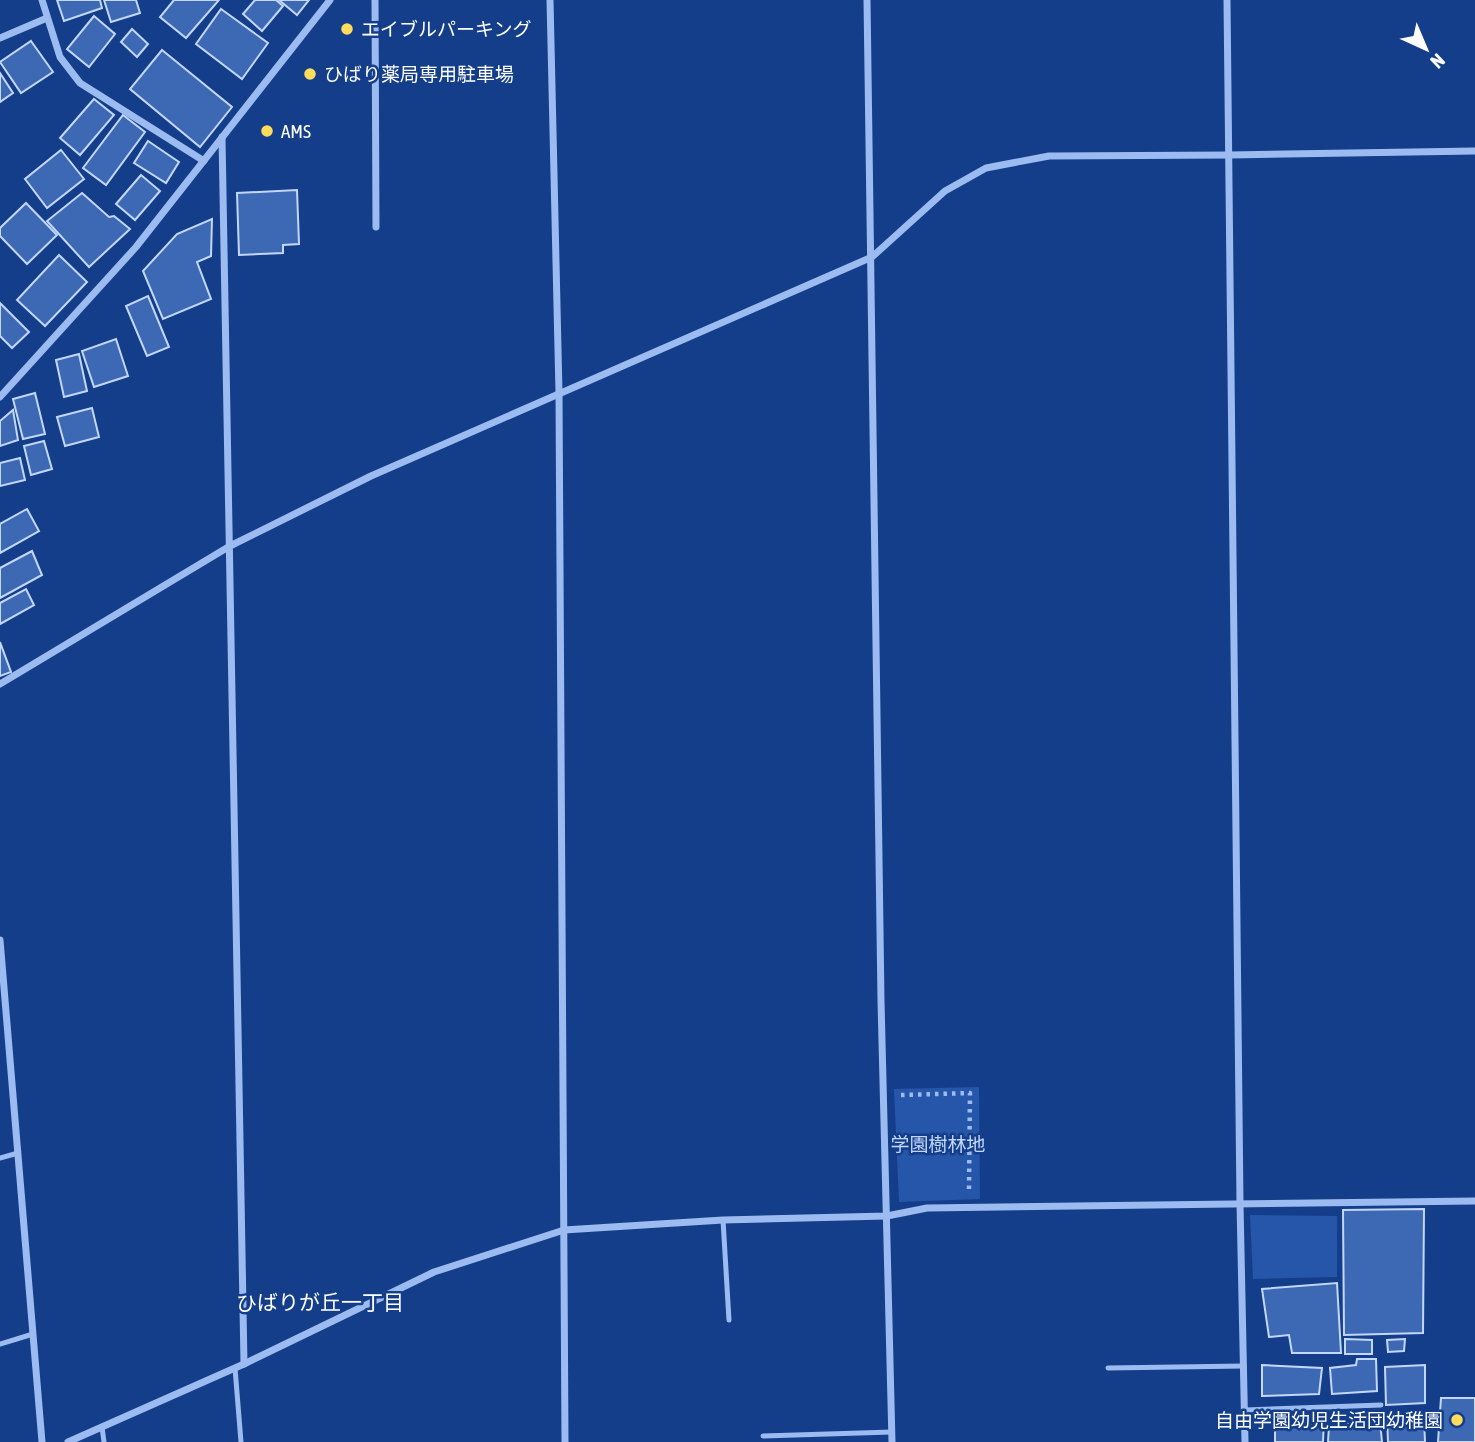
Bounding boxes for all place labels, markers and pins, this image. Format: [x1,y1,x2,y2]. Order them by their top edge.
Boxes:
place label: エイブルパーキング [361,18,531,40]
marker: エイブルパーキング [339,21,355,37]
place label: ひばり薬局専用駐車場 [324,63,514,85]
marker: ひばり薬局専用駐車場 [302,66,318,82]
place label: AMS [281,120,311,142]
marker: AMS [259,123,275,139]
place label: 自由学園幼児生活団幼稚園 [1215,1409,1443,1431]
marker: 自由学園幼児生活団幼稚園 [1449,1412,1465,1428]

